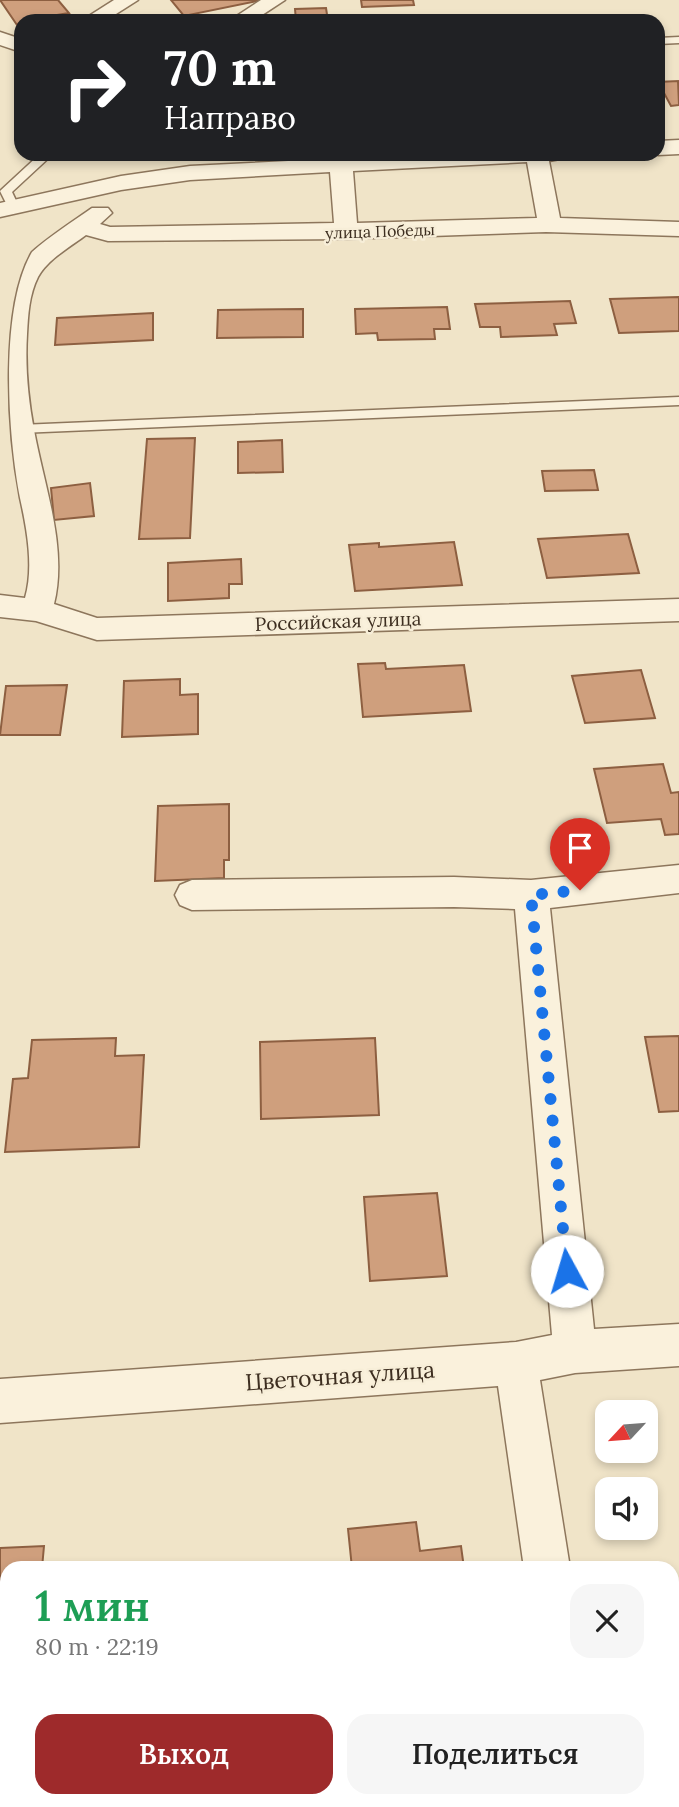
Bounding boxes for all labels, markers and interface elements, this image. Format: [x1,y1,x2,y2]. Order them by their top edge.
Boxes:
text: 70 m [164,36,276,98]
icon: right [49,42,140,133]
text: Направо [164,97,296,138]
street label: улица Победы [325,219,435,243]
street label: Российская улица [254,606,422,636]
pin [550,818,610,890]
icon: arrive [561,829,599,867]
position arrow [530,1234,604,1308]
street label: Цветочная улица [244,1354,436,1397]
north arrow [595,1400,658,1463]
map controls [595,1400,658,1540]
button: sound [595,1477,658,1540]
text: 1 мин [35,1579,150,1633]
button: close [570,1584,644,1658]
text: 80 m · 22:19 [35,1632,159,1661]
button: Выход [35,1714,333,1794]
button: Поделиться [347,1714,644,1794]

